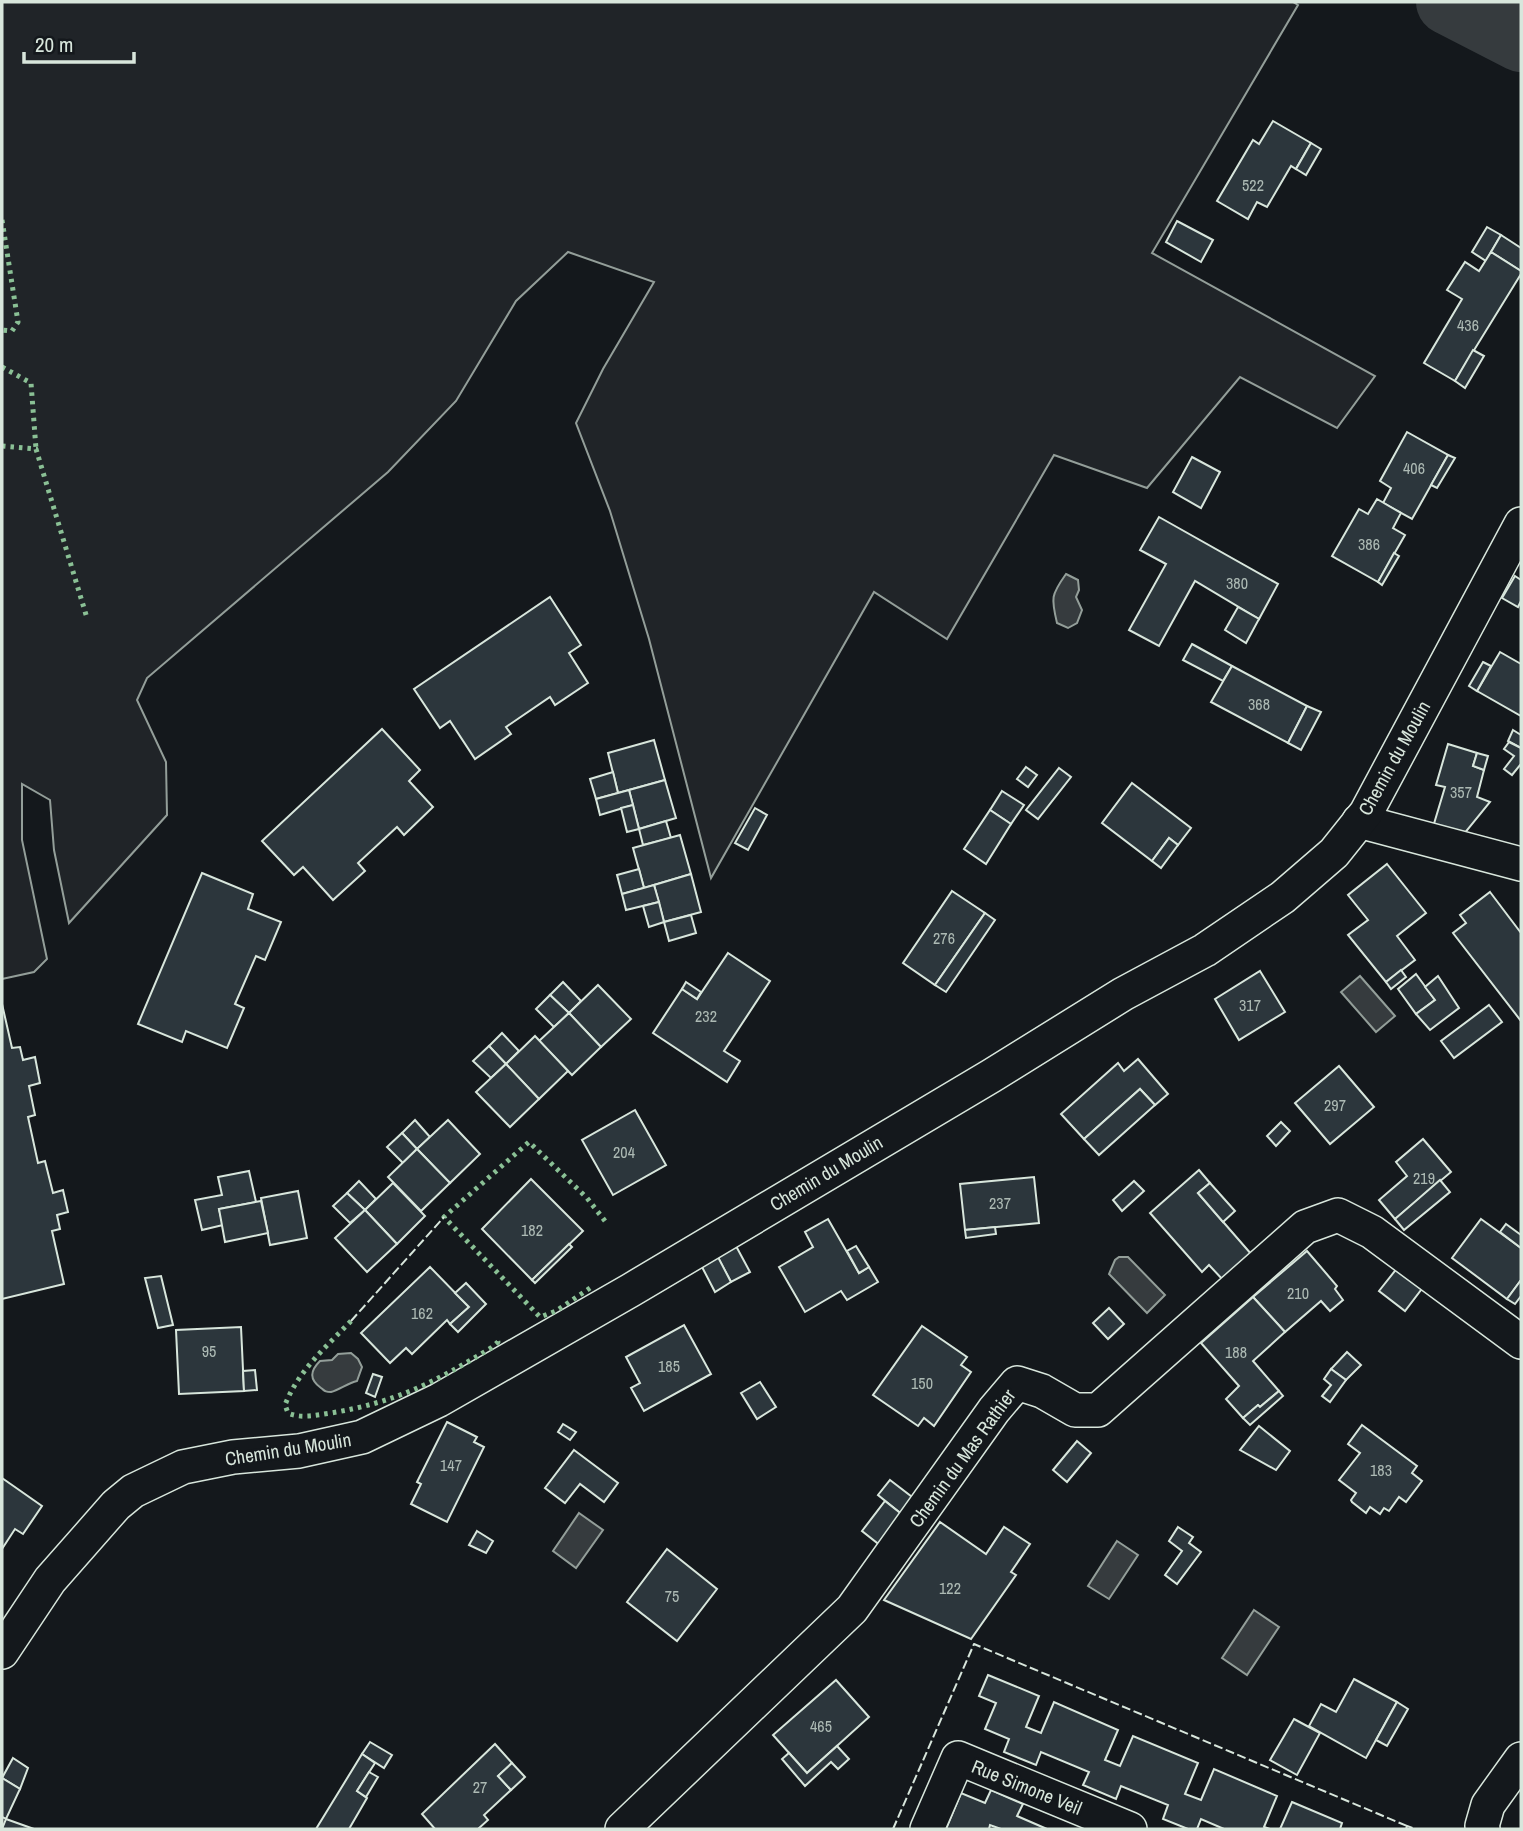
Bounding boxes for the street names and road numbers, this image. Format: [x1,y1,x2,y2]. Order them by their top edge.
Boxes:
street label: Chemin du Moulin [1352,696,1436,820]
street label: Chemin du Moulin [765,1129,887,1217]
street label: Chemin du Mas Rathier [903,1383,1022,1533]
street label: Chemin du Moulin [223,1426,353,1472]
street label: Rue Simone Veil [968,1753,1086,1821]

